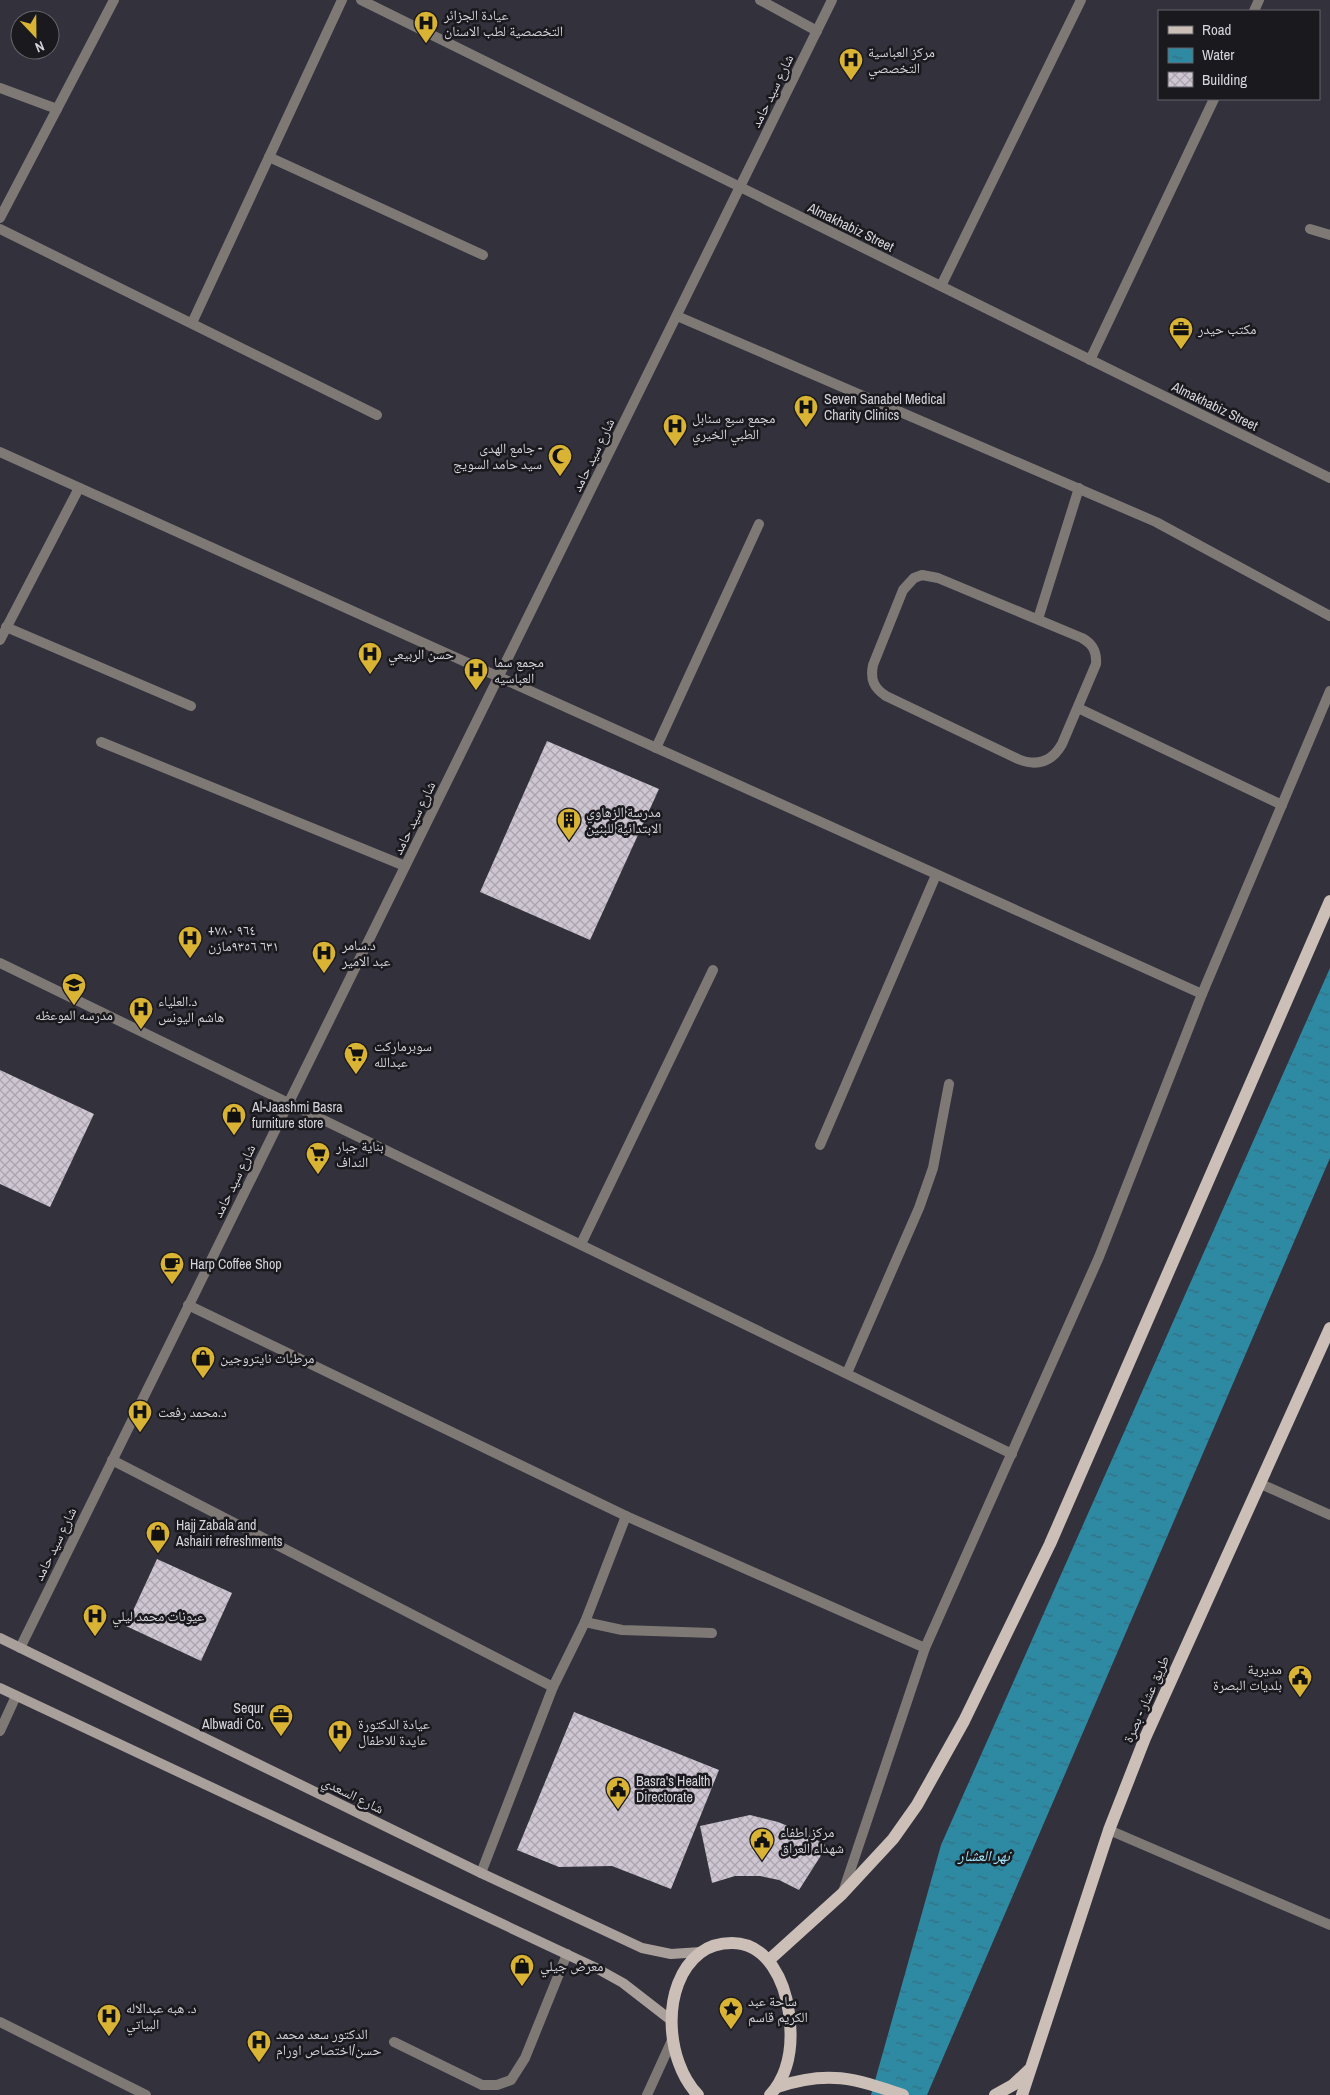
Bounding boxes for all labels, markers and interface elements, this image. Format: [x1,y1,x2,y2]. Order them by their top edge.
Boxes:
place label: عيادة الجزائر التخصصية لطب الاسنان [443,6,563,40]
north arrow [10,10,60,60]
hospital icon: عيادة الجزائر التخصصية لطب الاسنان [413,10,439,44]
legend [1158,10,1320,100]
text: Road [1202,19,1231,40]
text: N [33,37,47,57]
place label: مركز العباسية التخصصي [868,43,935,80]
text: Water [1202,44,1234,65]
hospital icon: مركز العباسية التخصصي [838,47,864,81]
street label: شارع سيد حامد [747,51,798,131]
text: Building [1202,69,1247,90]
street label: Almakhabiz Street [804,198,897,256]
office icon: مكتب حيدر [1168,316,1194,350]
place label: مكتب حيدر [1197,320,1256,338]
street label: Almakhabiz Street [1168,377,1261,435]
place label: Seven Sanabel Medical Charity Clinics [824,390,945,424]
hospital icon: Seven Sanabel Medical Charity Clinics [793,394,819,428]
place label: مجمع سبع سنابل الطبي الخيري [692,409,776,446]
hospital icon: مجمع سبع سنابل الطبي الخيري [662,413,688,447]
street label: شارع سيد حامد [568,415,619,495]
place label: جامع الهدى - سيد حامد السويج [453,439,542,474]
mosque icon: جامع الهدى - سيد حامد السويج [547,443,573,477]
hospital icon: حسن الربيعي [357,641,383,675]
place label: حسن الربيعي [388,645,454,666]
place label: مجمع سما العباسيه [494,653,544,687]
hospital icon: مجمع سما العباسيه [463,657,489,691]
street label: شارع سيد حامد [389,778,440,858]
place label: مدرسة الزهاوي اﻻبتدائية للبنين [586,803,662,837]
building icon: مدرسة الزهاوي اﻻبتدائية للبنين [556,807,582,841]
place label: +٩٦٤ ٧٨٠ ٦٣١ ٩٣٥٦مازن [208,921,279,955]
hospital icon: +٩٦٤ ٧٨٠ ٦٣١ ٩٣٥٦مازن [177,925,203,959]
place label: د.سامر عبد الامير [341,936,391,970]
hospital icon: د.سامر عبد الامير [311,940,337,974]
school or university icon: مدرسه الموعظه [61,972,87,1006]
place label: د.العلياء هاشم اليونس [158,992,224,1027]
hospital icon: د.العلياء هاشم اليونس [128,996,154,1030]
place label: مدرسه الموعظه [35,1006,113,1024]
place label: سوبرماركت عبدالله [374,1037,432,1071]
supermarket icon: سوبرماركت عبدالله [343,1041,369,1075]
place label: Al-Jaashmi Basra furniture store [251,1098,343,1132]
shop icon: Al-Jaashmi Basra furniture store [221,1102,247,1136]
place label: بناية جبار النداف [335,1137,384,1171]
street label: شارع سيد حامد [209,1141,260,1221]
supermarket icon: بناية جبار النداف [305,1141,331,1175]
cafe icon: Harp Coffee Shop [159,1251,185,1285]
place label: Harp Coffee Shop [190,1255,282,1273]
shop icon: مرطبات نايتروجين [190,1345,216,1379]
place label: مرطبات نايتروجين [220,1349,315,1367]
hospital icon: د.محمد رفعت [127,1399,153,1433]
place label: د.محمد رفعت [158,1403,227,1421]
street label: شارع سيد حامد [30,1504,81,1584]
place label: Hajj Zabala and Ashairi refreshments [175,1516,283,1550]
shop icon: Hajj Zabala and Ashairi refreshments [145,1520,171,1554]
hospital icon: عيونات محمد ليلي [82,1603,108,1637]
place label: عيونات محمد ليلي [112,1607,204,1628]
street label: طريق عشار - بصرة [1119,1653,1174,1746]
place label: مديرية بلديات البصرة [1213,1660,1282,1694]
public building icon: مديرية بلديات البصرة [1287,1664,1313,1698]
place label: Sequr Albwadi Co. [201,1699,264,1733]
office icon: Sequr Albwadi Co. [268,1703,294,1737]
place label: عيادة الدكتورة عايدة للاطفال [358,1715,430,1749]
hospital icon: عيادة الدكتورة عايدة للاطفال [327,1719,353,1753]
street label: شارع السعدي [318,1772,387,1820]
place label: Basra's Health Directorate [636,1772,710,1806]
public building icon: Basra's Health Directorate [605,1776,631,1810]
place label: مركز اطفاء شهداء العراق [780,1823,844,1857]
public building icon: مركز اطفاء شهداء العراق [749,1827,775,1861]
water label: نهر العشار [957,1845,1013,1866]
shop icon: معرض جيلي [509,1953,535,1987]
place label: معرض جيلي [540,1957,603,1978]
place label: ساحة عبد الكريم قاسم [748,1992,808,2027]
place icon: ساحة عبد الكريم قاسم [718,1996,744,2030]
place label: د. هبه عبدالاله البياتي [126,1999,197,2036]
hospital icon: د. هبه عبدالاله البياتي [96,2003,122,2037]
place label: الدكتور سعد محمد حسن/اختصاص اورام [276,2025,381,2060]
hospital icon: الدكتور سعد محمد حسن/اختصاص اورام [246,2029,272,2063]

